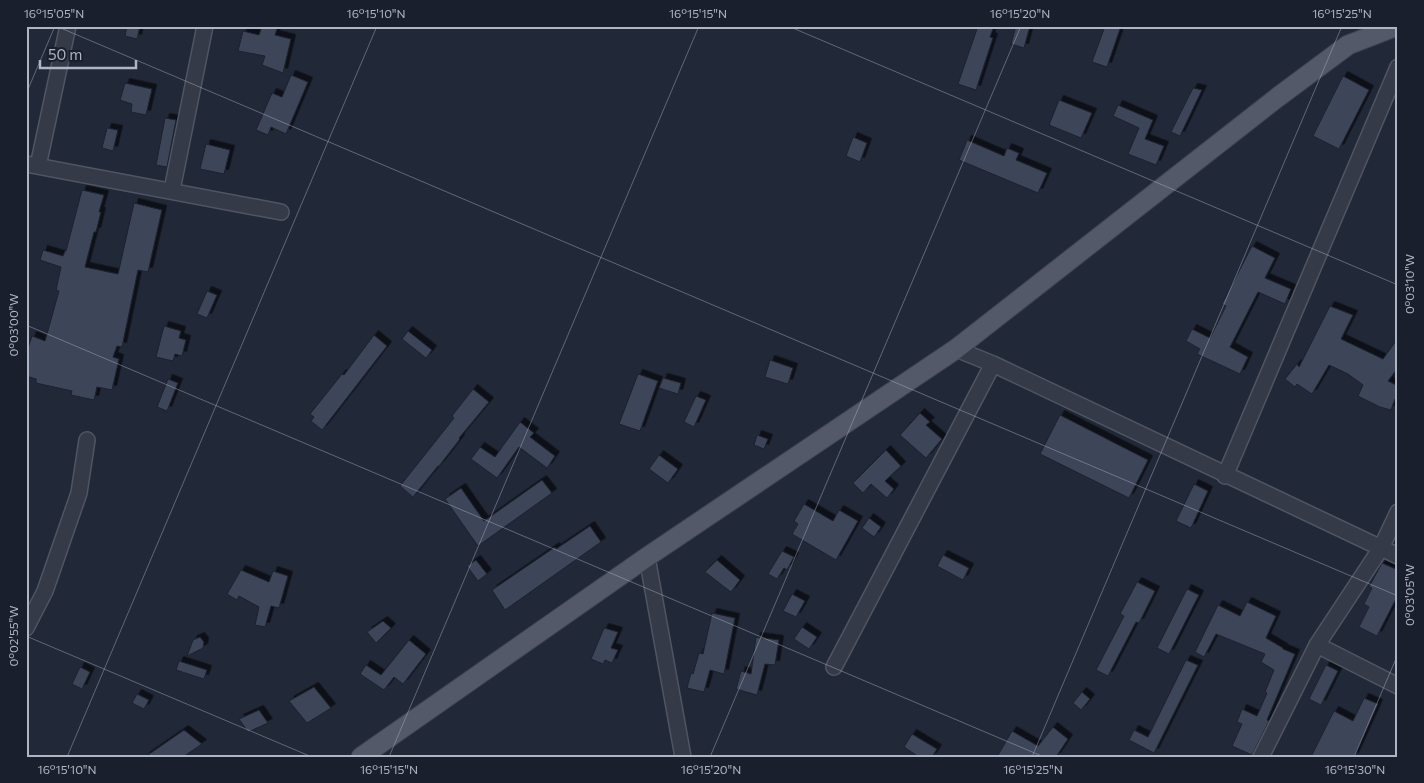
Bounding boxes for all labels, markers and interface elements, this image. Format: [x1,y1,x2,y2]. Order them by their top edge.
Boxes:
text: 16°15'05"N [24,6,84,20]
text: 16°15'10"N [347,6,405,20]
text: 16°15'15"N [669,6,727,20]
text: 16°15'20"N [990,6,1050,20]
text: 16°15'25"N [1312,6,1372,20]
scale bar [40,38,136,70]
text: 50 m [48,45,82,63]
text: 0°03'10"W [1402,254,1416,314]
text: 0°03'00"W [6,294,20,356]
text: 0°03'05"W [1402,564,1416,626]
text: 0°02'55"W [6,606,20,666]
text: 16°15'10"N [38,762,96,776]
text: 16°15'15"N [360,762,418,776]
text: 16°15'20"N [681,762,741,776]
text: 16°15'25"N [1003,762,1063,776]
text: 16°15'30"N [1325,762,1385,776]

